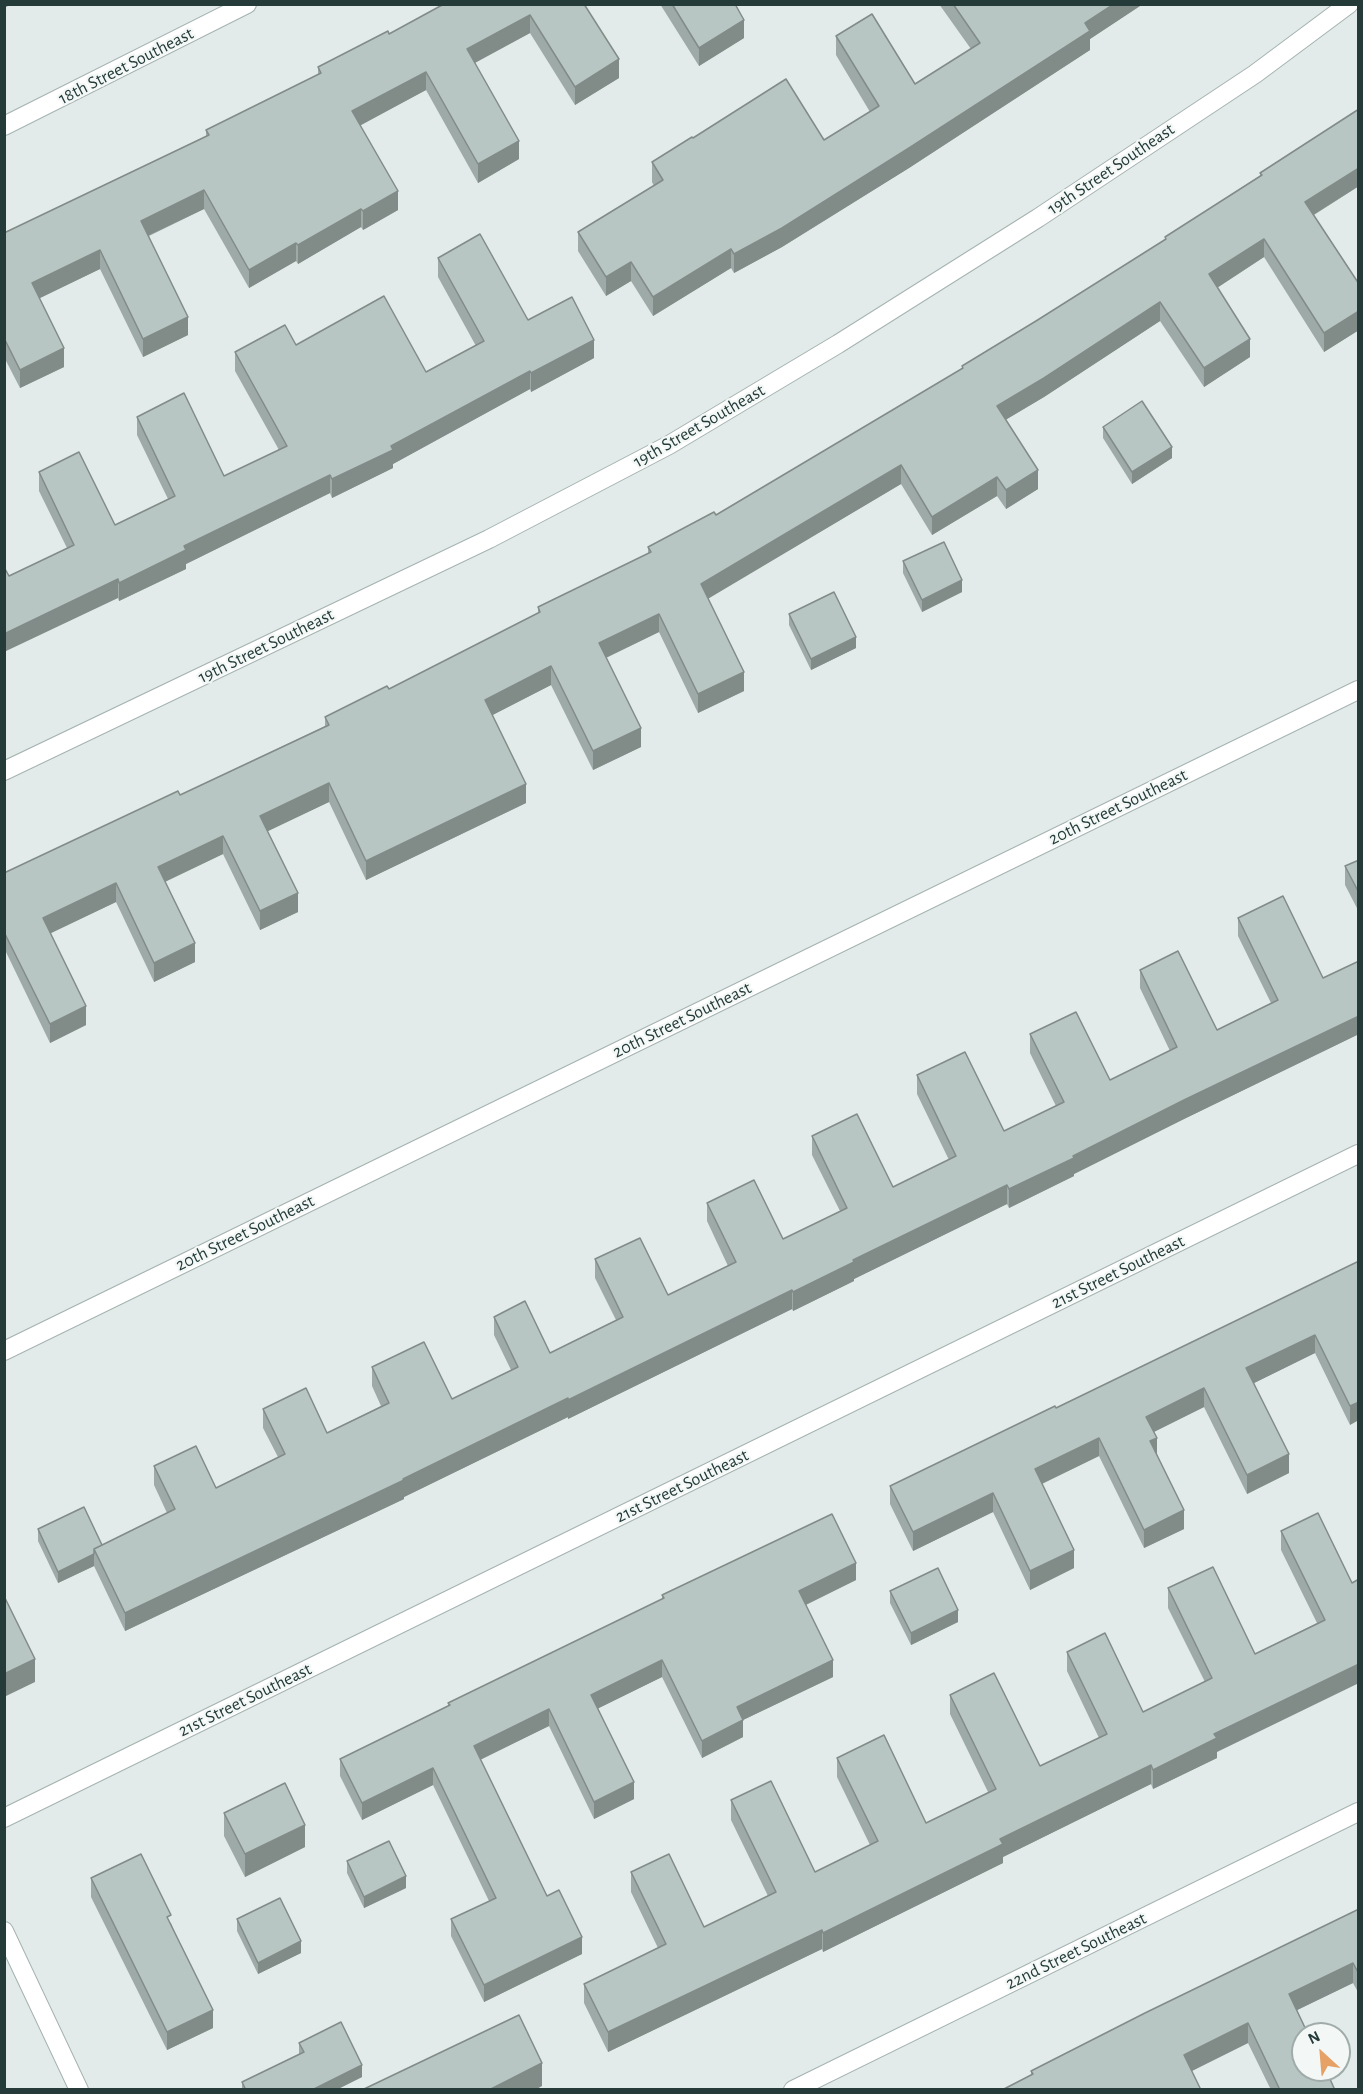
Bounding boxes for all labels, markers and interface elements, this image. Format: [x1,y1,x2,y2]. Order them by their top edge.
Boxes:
street label: 18th Street Southeast [55,23,197,109]
street label: 19th Street Southeast [1043,119,1179,219]
street label: 19th Street Southeast [629,380,769,472]
street label: 19th Street Southeast [195,604,337,688]
street label: 20th Street Southeast [1045,764,1191,850]
street label: 20th Street Southeast [609,977,755,1063]
street label: 20th Street Southeast [172,1190,318,1276]
street label: 21st Street Southeast [1048,1230,1188,1314]
street label: 21st Street Southeast [612,1444,752,1528]
street label: 21st Street Southeast [175,1658,315,1742]
street label: 22nd Street Southeast [1002,1908,1150,1994]
north arrow [1291,2022,1351,2082]
text: N [1305,2028,1322,2047]

